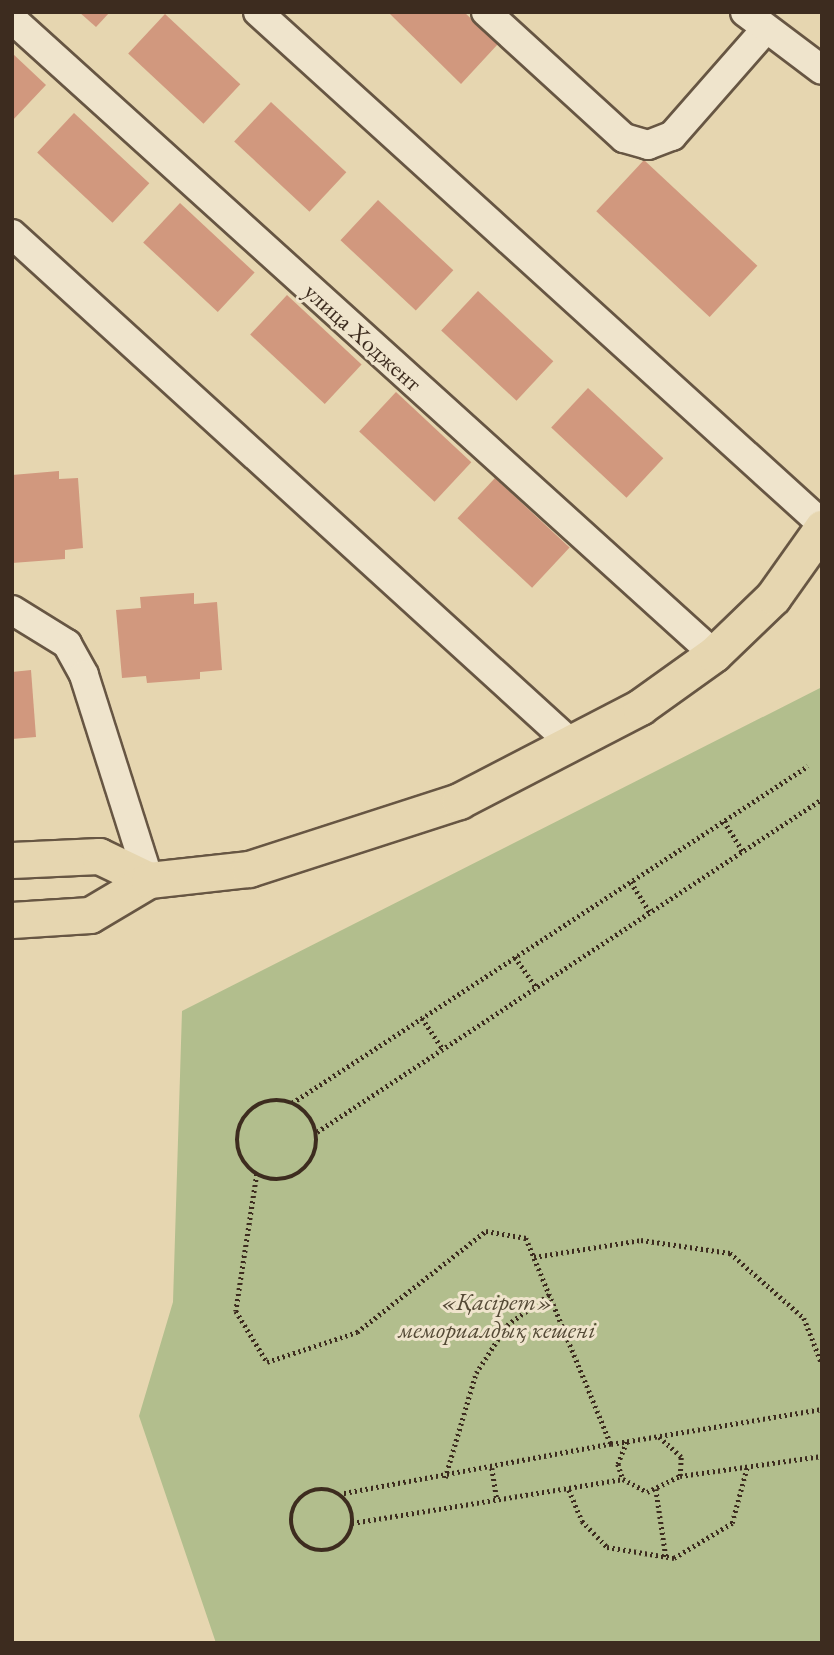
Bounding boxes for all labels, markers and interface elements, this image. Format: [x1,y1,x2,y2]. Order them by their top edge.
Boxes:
street label: улица Ходжент [298,277,428,397]
park label: «Қасірет» мемориалдық кешені [398,1288,596,1344]

